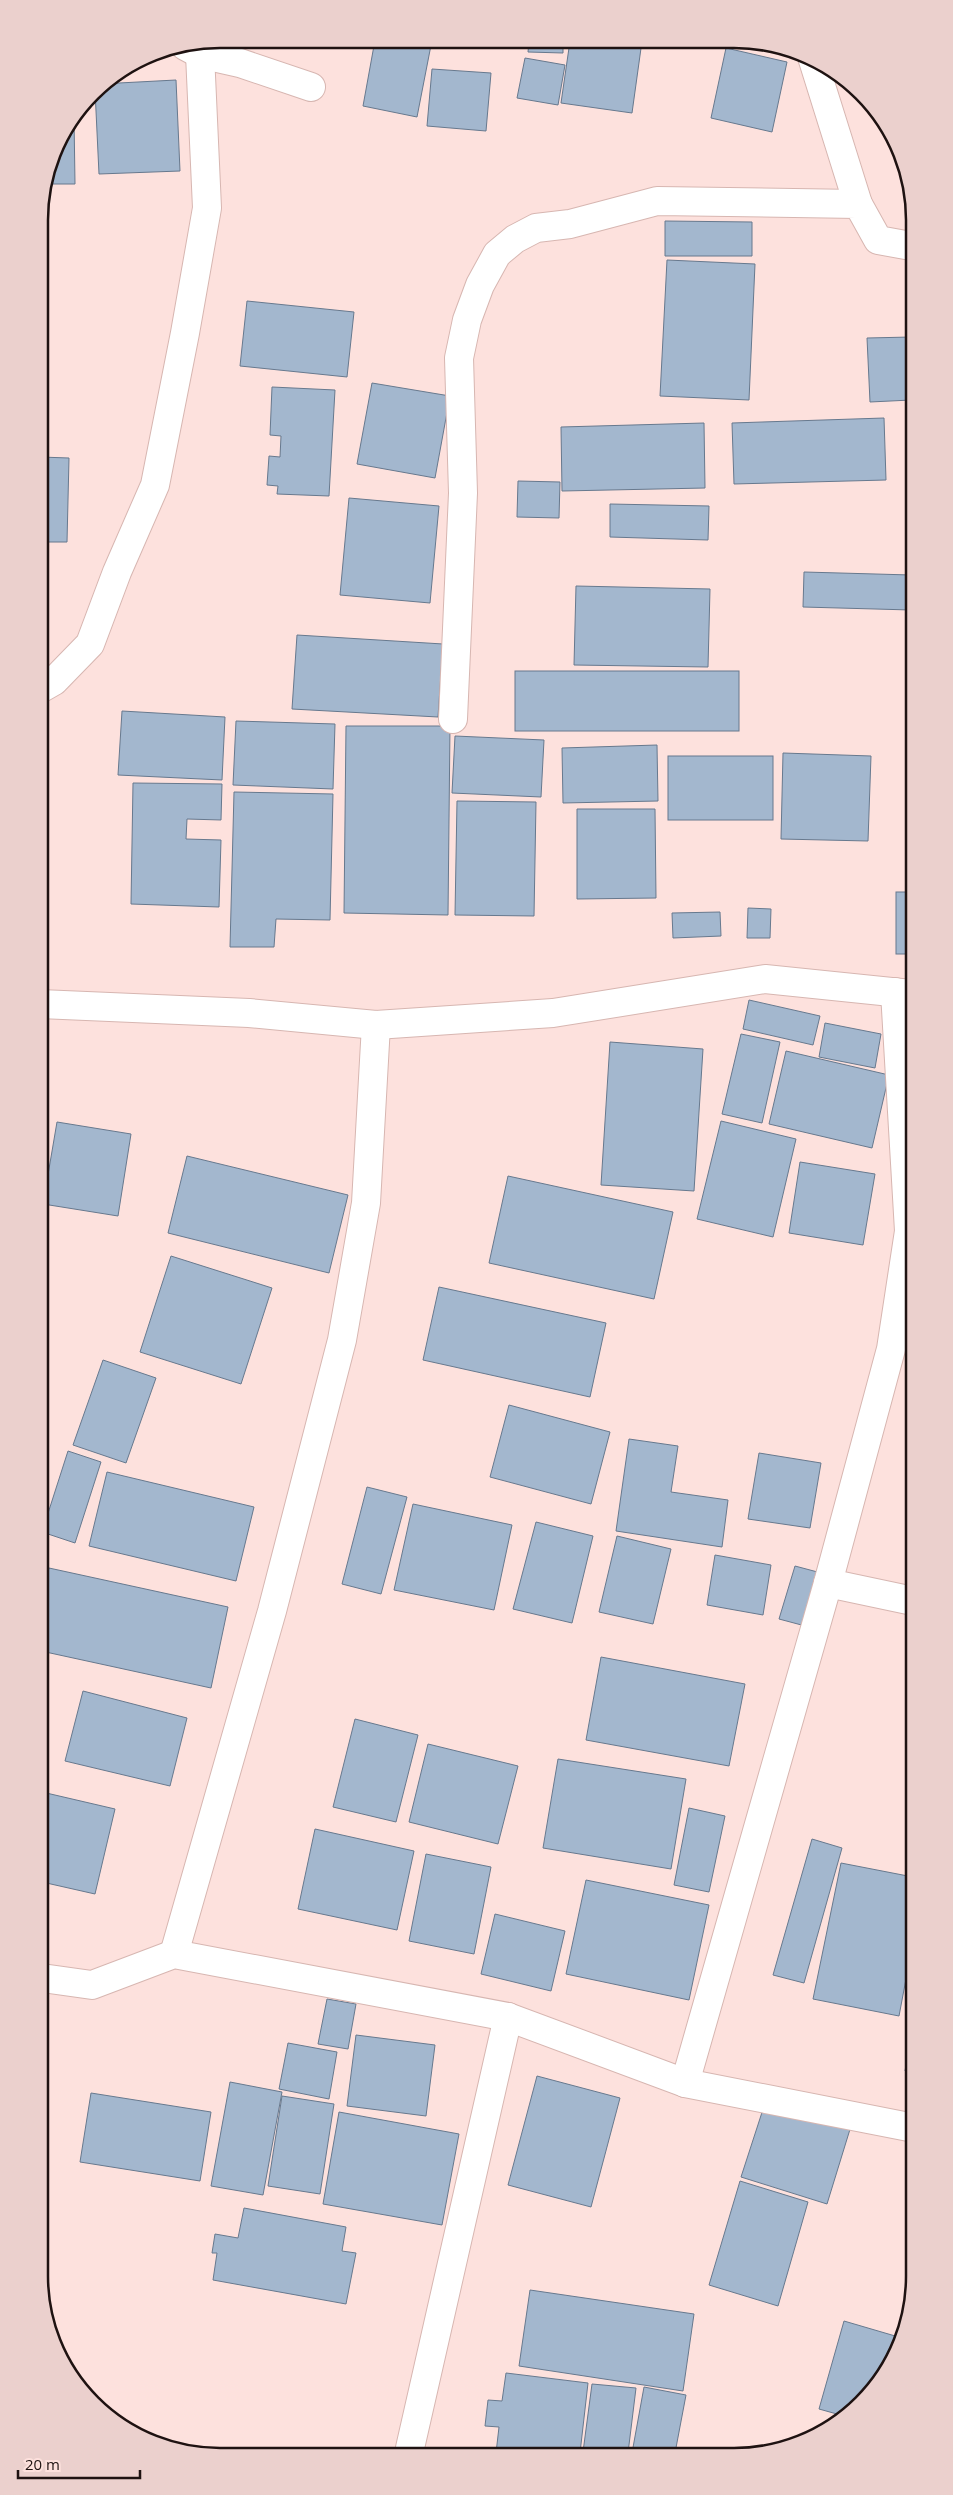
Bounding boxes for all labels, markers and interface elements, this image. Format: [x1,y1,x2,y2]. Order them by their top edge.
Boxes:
scale bar [18,2448,140,2480]
text: 20 m [25,2454,60,2474]

